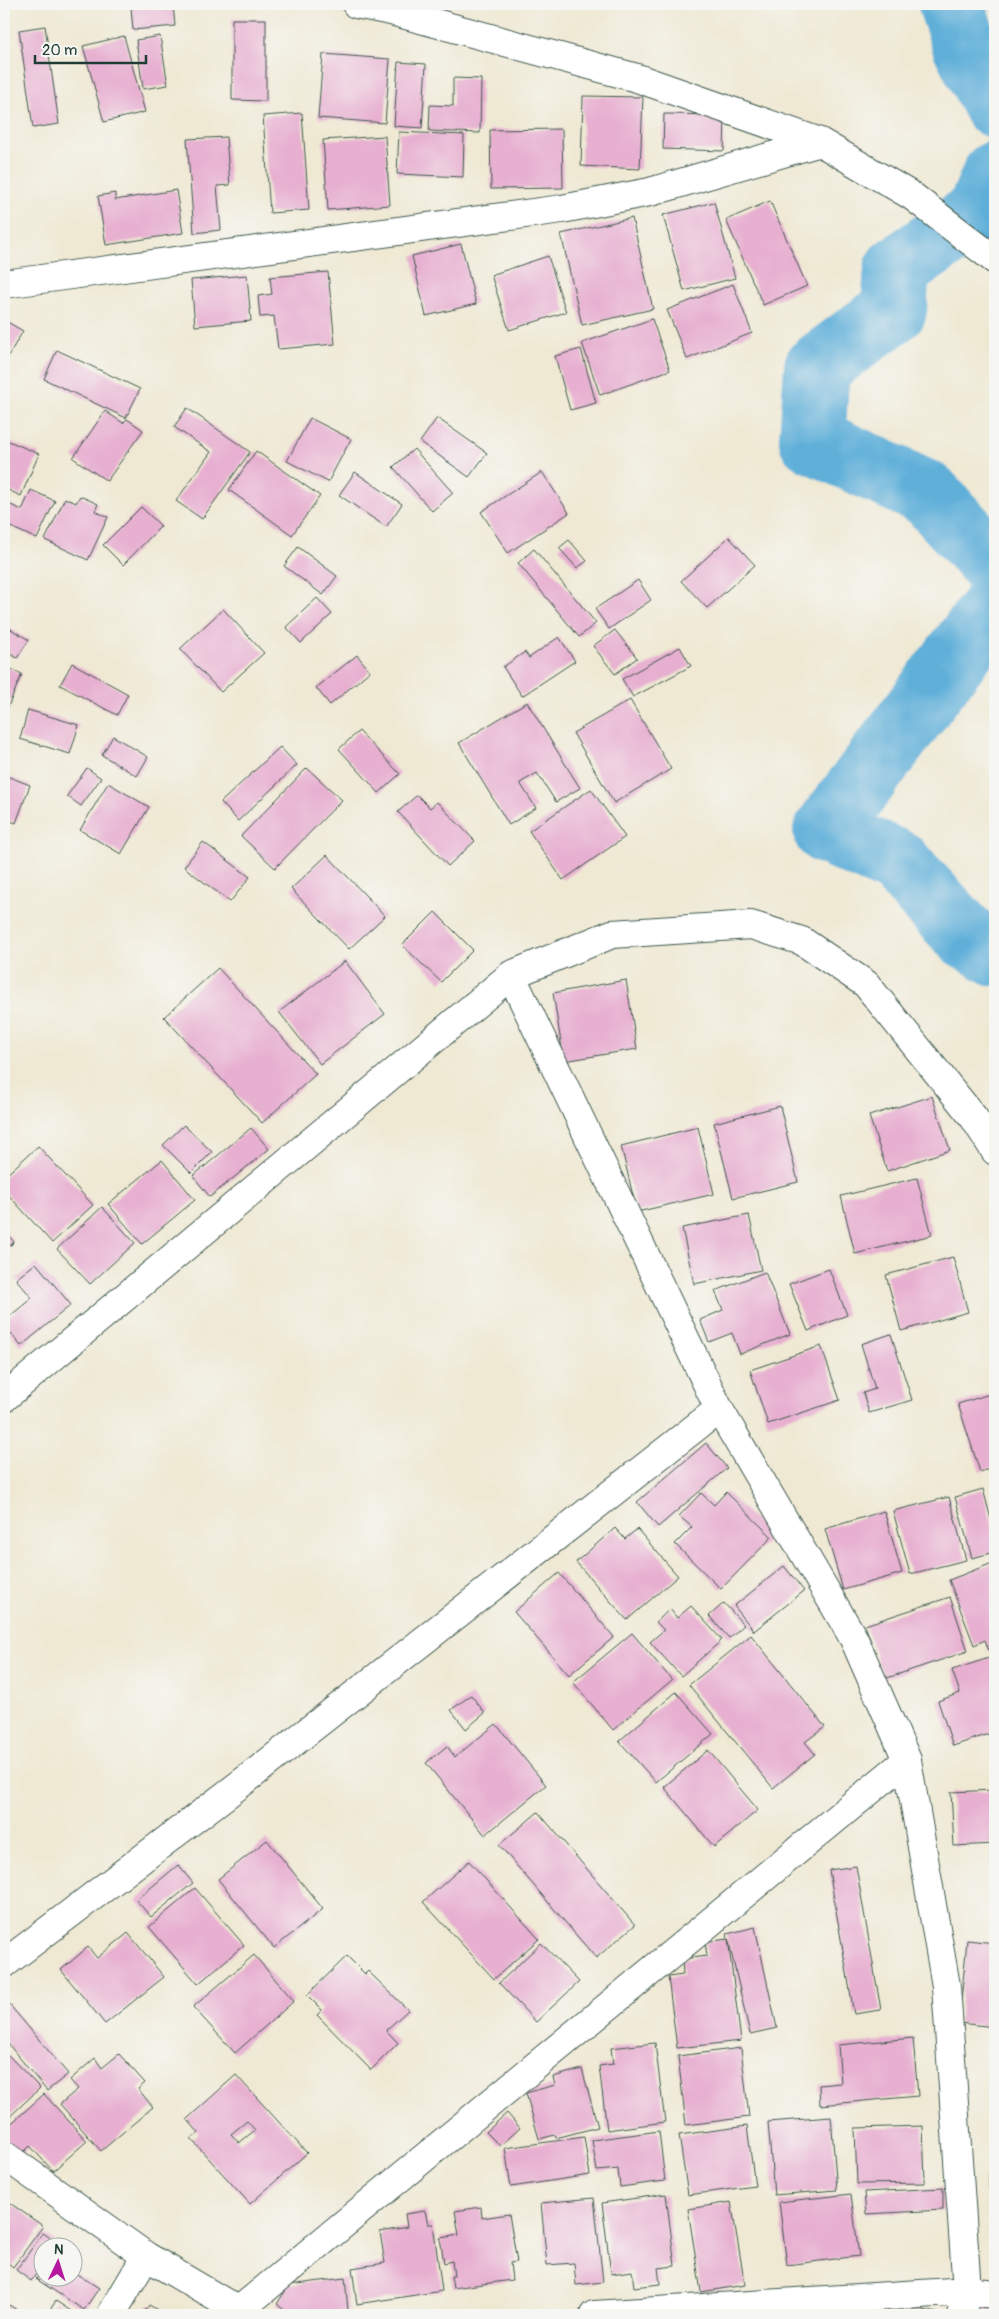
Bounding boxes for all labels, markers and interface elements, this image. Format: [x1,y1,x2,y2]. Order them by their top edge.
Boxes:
scale bar [35,32,146,64]
text: 20 m [42,41,77,60]
north arrow [32,2236,82,2286]
text: N [54,2241,64,2258]

